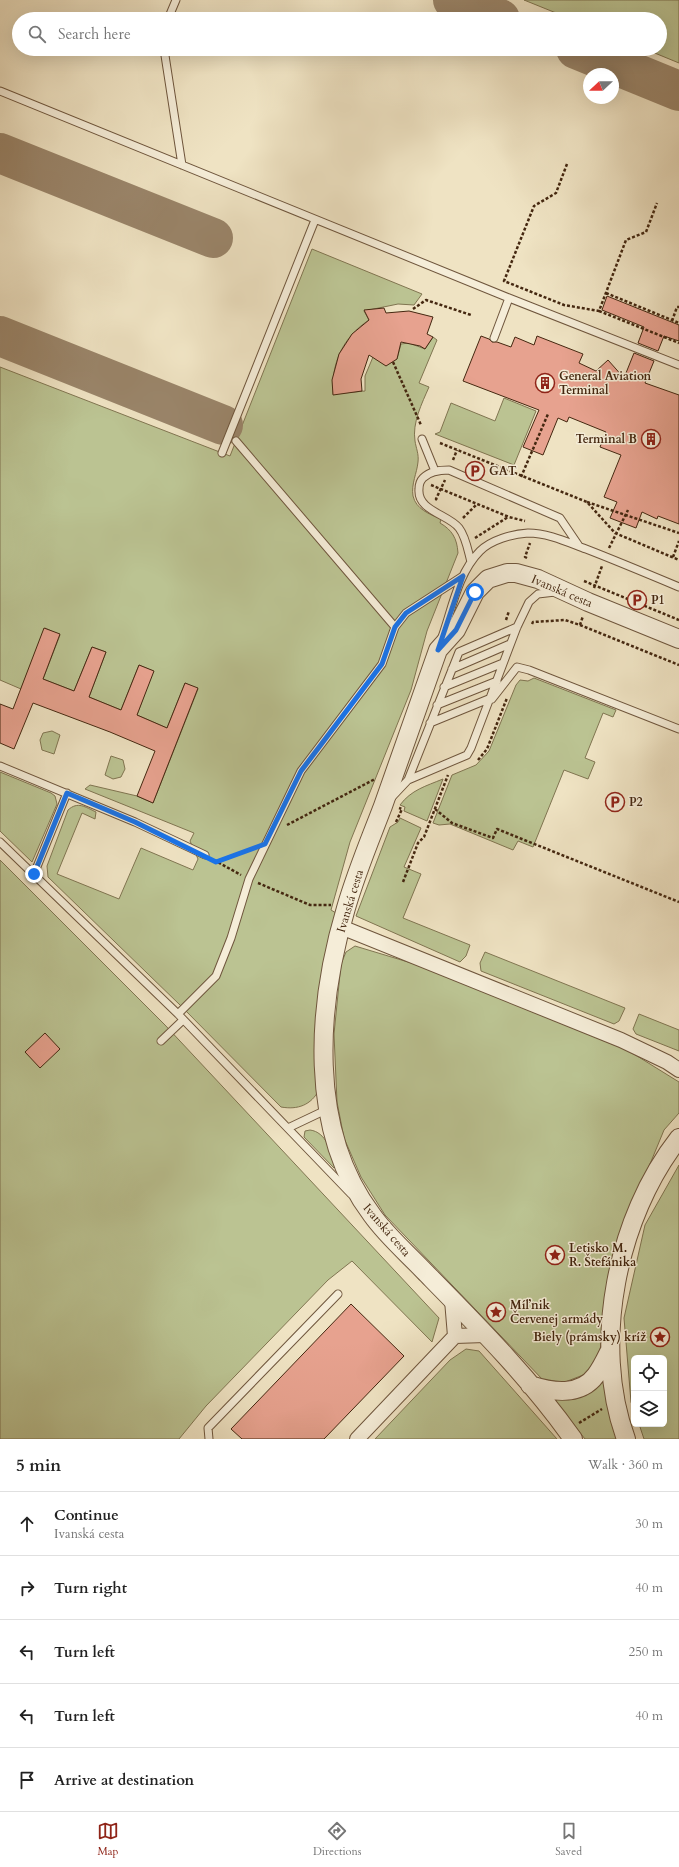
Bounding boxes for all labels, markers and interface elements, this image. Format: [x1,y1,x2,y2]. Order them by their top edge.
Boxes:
search box [12,12,667,56]
icon: search [26,23,48,45]
text: Search here [58,24,131,44]
north arrow [583,68,619,104]
place label: General Aviation Terminal [559,368,652,398]
building icon: General Aviation Terminal [534,372,556,394]
building icon: Terminal B [640,428,662,450]
place label: Terminal B [576,431,637,447]
parking icon: GAT [464,460,486,482]
place label: GAT [489,463,517,479]
street label: Ivanská cesta [529,571,596,611]
route start [466,583,484,601]
parking icon: P1 [626,589,648,611]
place label: P1 [651,592,665,608]
parking icon: P2 [604,791,626,813]
place label: P2 [629,794,643,810]
route end [25,865,43,883]
street label: Ivanská cesta [333,867,367,934]
street label: Ivanská cesta [360,1200,415,1260]
place label: Letisko M. R. Štefánika [569,1240,636,1270]
place icon: Letisko M. R. Štefánika [544,1244,566,1266]
place label: Míľnik Červenej armády [510,1297,603,1327]
place icon: Míľnik Červenej armády [485,1301,507,1323]
place icon: Biely (prámsky) kríž [649,1326,671,1348]
place label: Biely (prámsky) kríž [533,1329,646,1345]
map controls [631,1355,667,1427]
button: locate [631,1355,667,1391]
button: layers [631,1391,667,1427]
text: 5 min [16,1454,61,1477]
text: Walk · 360 m [588,1456,663,1474]
text: Continue [54,1505,119,1525]
icon: ahead [16,1513,38,1535]
text: 30 m [635,1515,663,1533]
text: Ivanská cesta [54,1525,124,1543]
icon: right [16,1577,38,1599]
text: Turn right [54,1578,127,1598]
text: 40 m [635,1579,663,1597]
icon: left [16,1641,38,1663]
text: Turn left [54,1642,115,1662]
text: 250 m [629,1643,663,1661]
icon: left [16,1705,38,1727]
text: Turn left [54,1706,115,1726]
text: 40 m [635,1707,663,1725]
icon: arrive [16,1769,38,1791]
text: Arrive at destination [54,1770,194,1790]
tab: Map [97,1820,119,1859]
tab: Directions [313,1820,361,1859]
tab: Saved [555,1820,582,1859]

